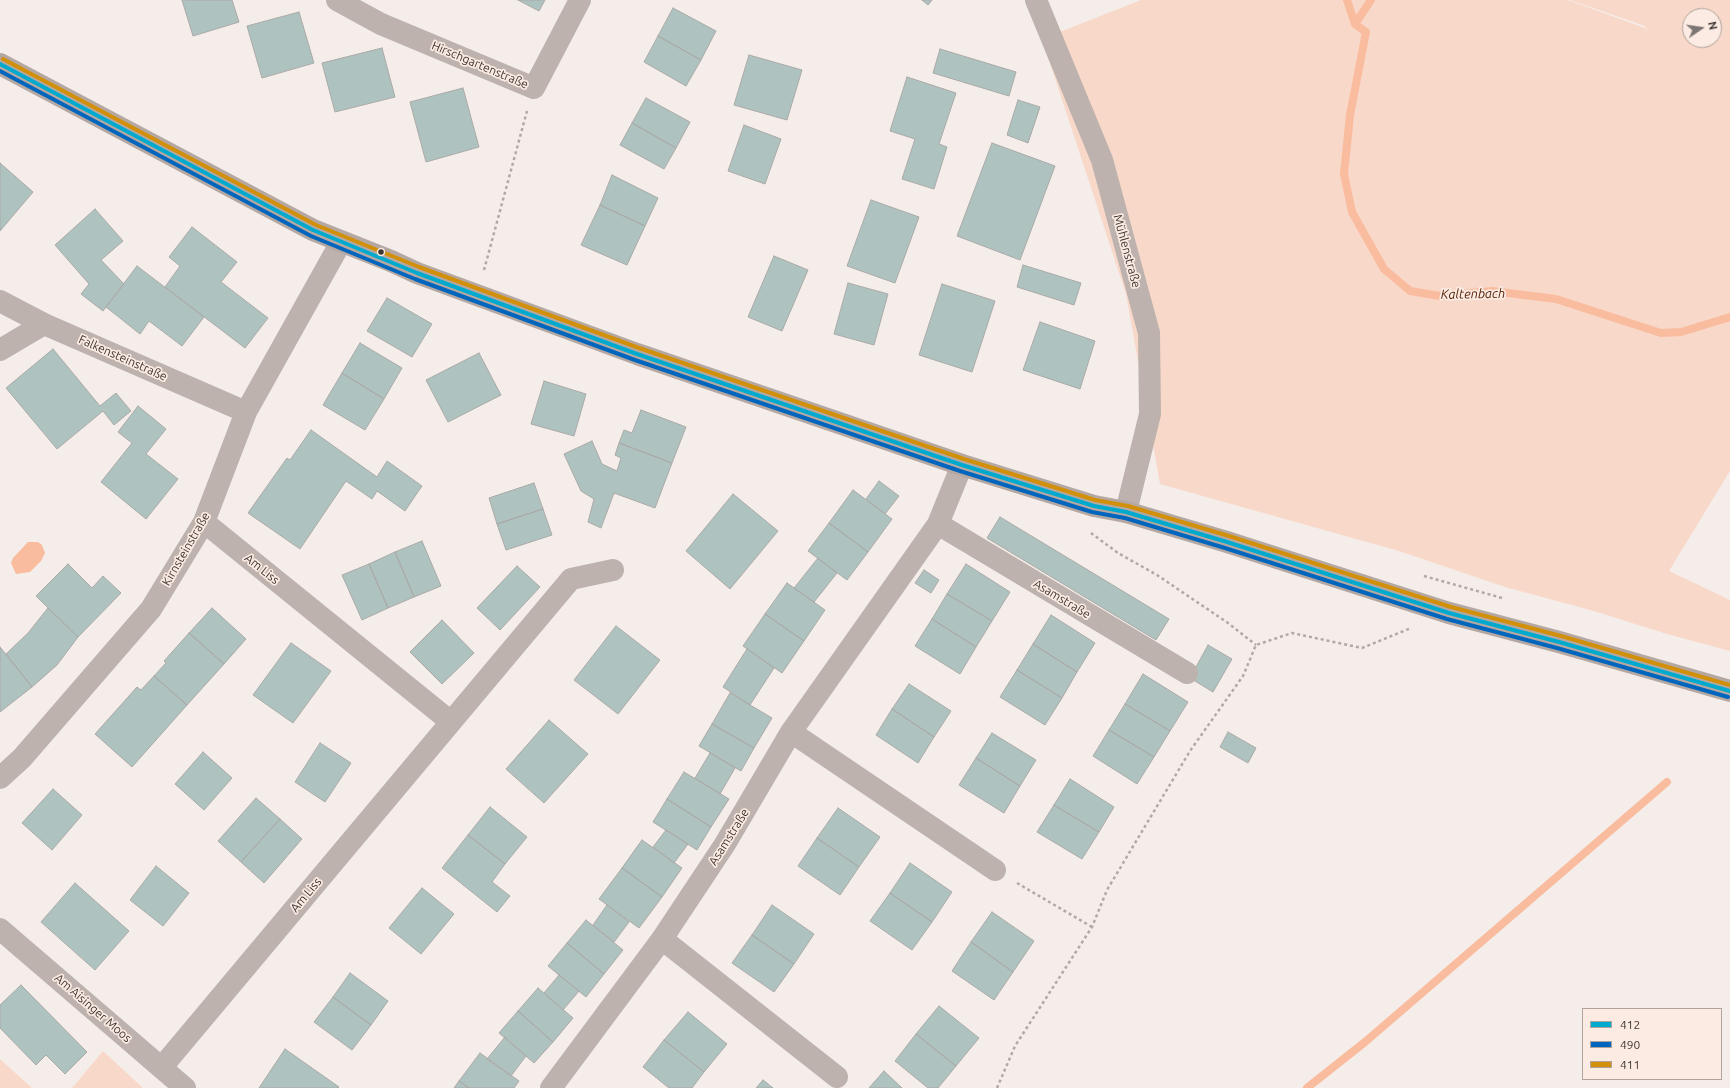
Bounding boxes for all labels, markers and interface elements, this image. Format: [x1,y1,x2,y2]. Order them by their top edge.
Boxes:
north arrow [1682,8,1722,48]
text: N [1706,20,1719,31]
street label: Hirschgartenstraße [429,38,531,92]
street label: Mühlenstraße [1110,213,1144,289]
unlabelled marker [376,247,386,257]
water label: Kaltenbach [1441,286,1505,302]
street label: Falkensteinstraße [77,332,169,384]
street label: Kirnsteinstraße [159,510,213,588]
street label: Am Liss [242,551,282,587]
street label: Asamstraße [1031,576,1093,622]
street label: Asamstraße [706,806,752,868]
street label: Am Liss [288,875,324,915]
street label: Am Aisinger Moos [52,971,134,1045]
legend [1582,1008,1722,1080]
text: 412 [1620,1018,1640,1031]
text: 490 [1620,1038,1640,1051]
text: 411 [1620,1058,1640,1071]

